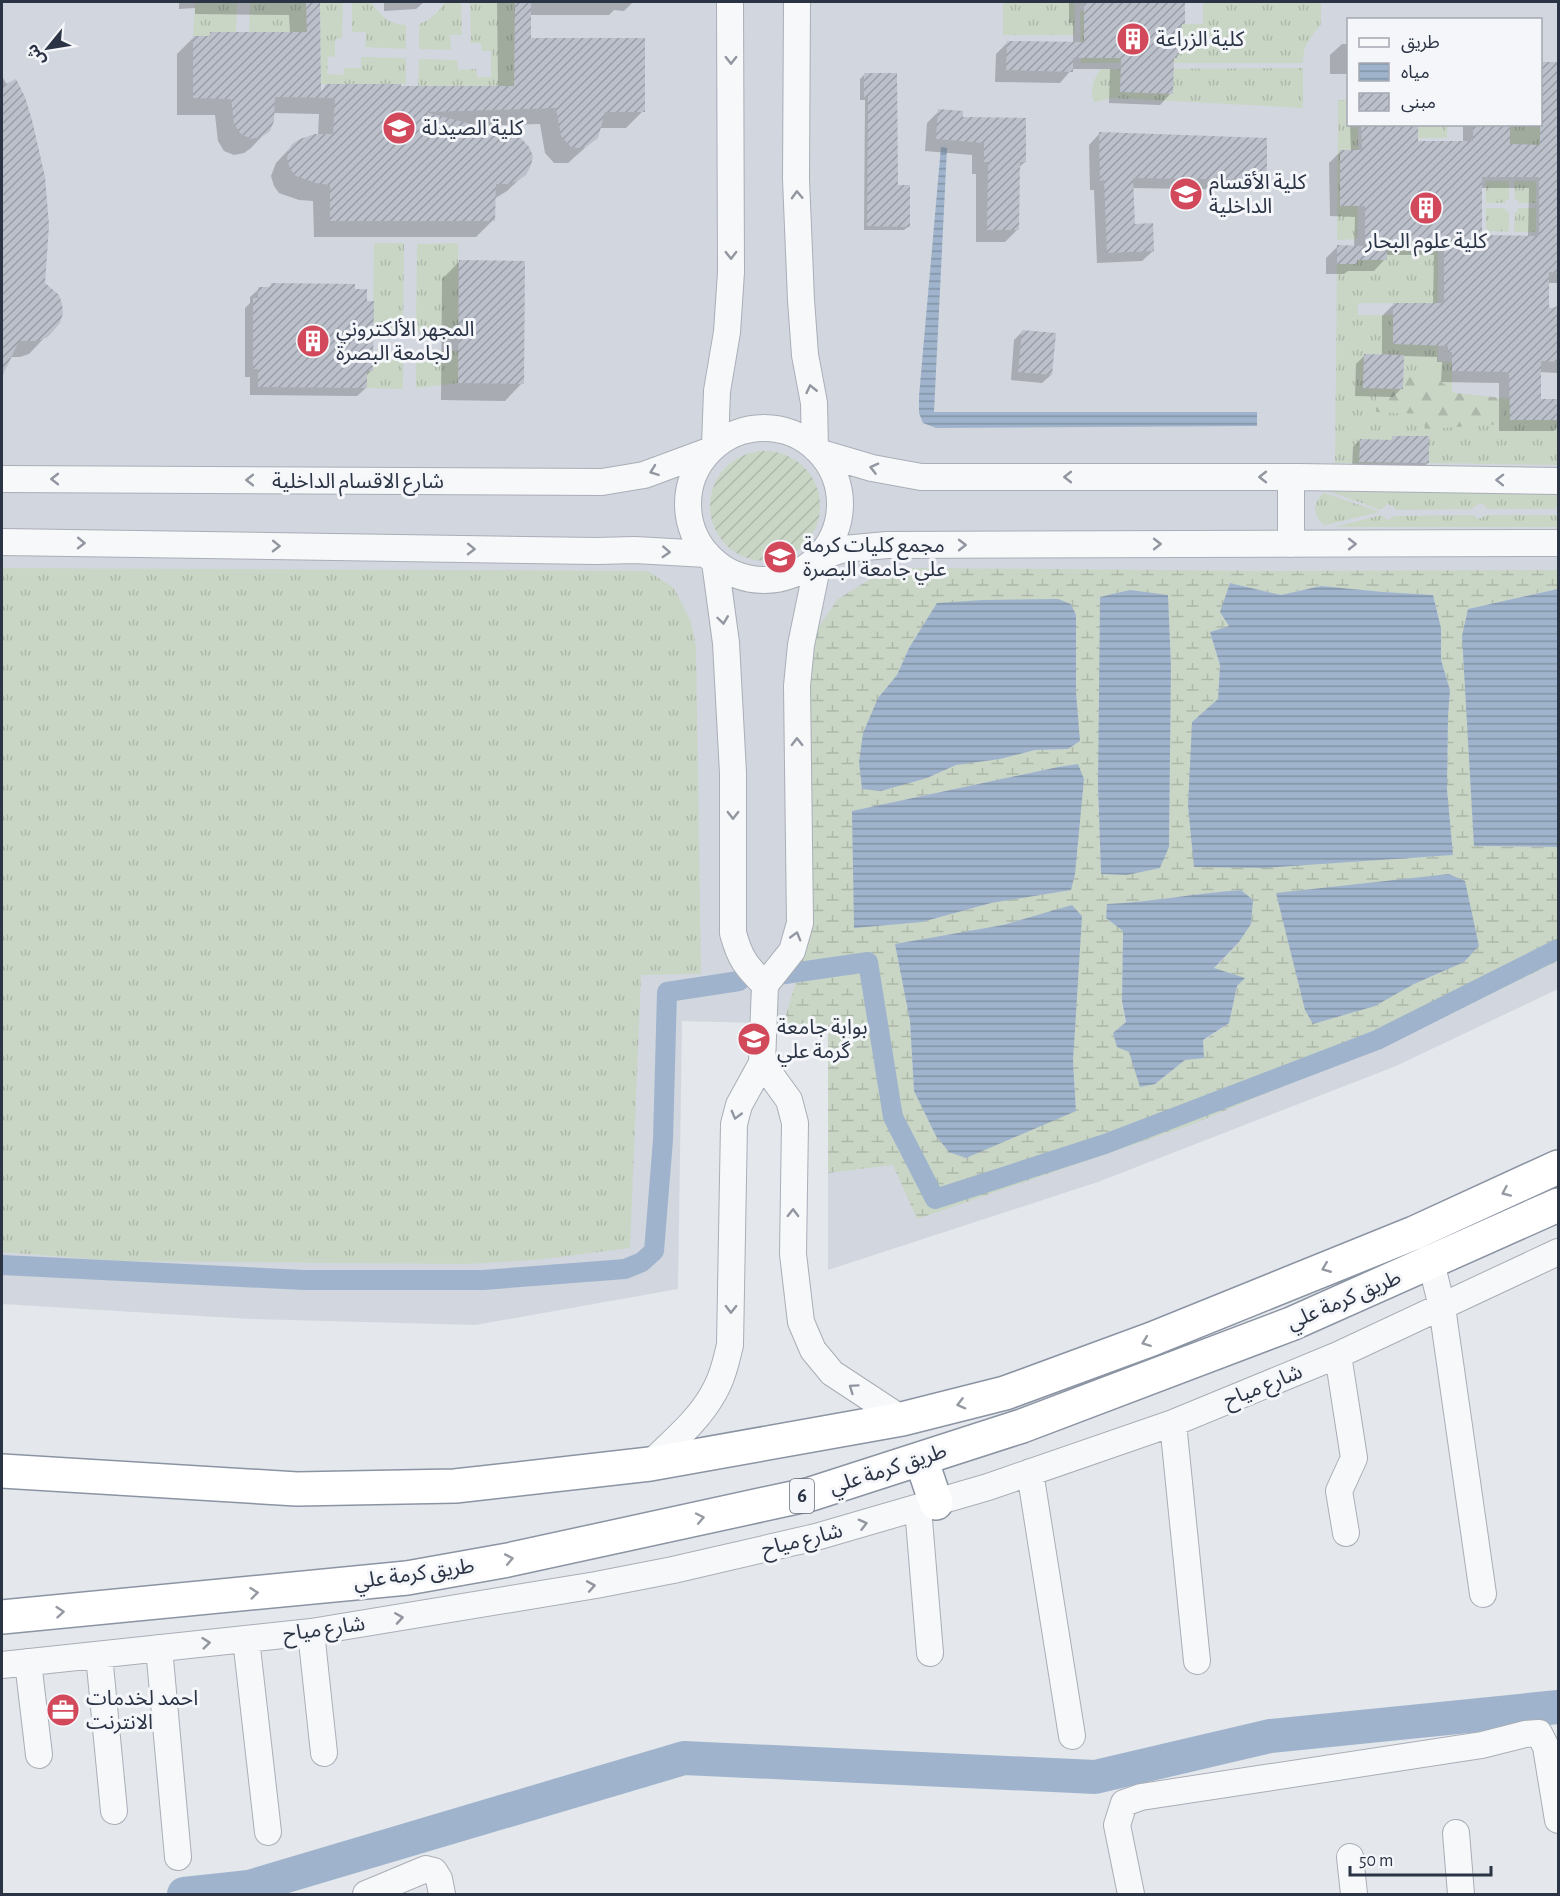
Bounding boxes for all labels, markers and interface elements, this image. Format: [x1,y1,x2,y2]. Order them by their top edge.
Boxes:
north arrow [18,18,78,78]
legend [1347,18,1542,126]
building icon: كلية الزراعة [1115,21,1151,57]
place label: كلية الزراعة [1156,29,1245,51]
text: طريق [1401,34,1440,53]
text: ش [23,41,49,68]
one-way arrow [725,55,737,64]
text: مياه [1401,64,1430,82]
text: مبنى [1401,94,1436,113]
school or university icon: كلية الصيدلة [381,110,417,146]
place label: كلية الصيدلة [422,118,524,139]
place label: كلية الأقسام الداخلية [1209,171,1307,217]
school or university icon: كلية الأقسام الداخلية [1168,176,1204,212]
building icon: كلية علوم البحار [1408,190,1444,226]
one-way arrow [790,191,803,200]
place label: كلية علوم البحار [1364,231,1487,257]
one-way arrow [725,250,737,259]
place label: المجهر الألكتروني لجامعة البصرة [336,318,474,365]
building icon: المجهر الألكتروني لجامعة البصرة [295,323,331,359]
one-way arrow [805,385,818,395]
one-way arrow [869,463,879,476]
one-way arrow [649,464,660,477]
street label: شارع الاقسام الداخلية [272,471,444,497]
one-way arrow [1064,471,1073,483]
one-way arrow [1259,471,1268,483]
one-way arrow [51,473,60,485]
one-way arrow [246,474,255,487]
one-way arrow [1496,474,1505,486]
place label: مجمع كليات كرمة علي جامعة البصرة [803,535,946,584]
one-way arrow [76,537,85,549]
one-way arrow [1153,538,1162,550]
one-way arrow [1348,538,1357,550]
school or university icon: مجمع كليات كرمة علي جامعة البصرة [762,539,798,575]
one-way arrow [958,539,967,551]
one-way arrow [271,540,280,552]
one-way arrow [466,543,475,555]
one-way arrow [661,545,670,558]
one-way arrow [717,616,729,625]
one-way arrow [791,737,804,746]
one-way arrow [727,810,739,819]
one-way arrow [789,931,801,942]
place label: بوابة جامعة گرمة علي [777,1017,868,1066]
school or university icon: بوابة جامعة گرمة علي [736,1021,772,1057]
one-way arrow [731,1110,744,1120]
one-way arrow [1501,1185,1512,1197]
one-way arrow [787,1209,799,1218]
one-way arrow [1322,1261,1333,1273]
street label: طريق كرمة علي [1284,1267,1406,1338]
one-way arrow [725,1305,738,1314]
one-way arrow [1141,1334,1151,1347]
street label: شارع مياح [1221,1361,1307,1415]
one-way arrow [849,1384,860,1395]
one-way arrow [956,1397,966,1410]
street label: طريق كرمة علي [827,1440,951,1502]
road number: 6 [790,1479,814,1513]
one-way arrow [695,1512,705,1525]
one-way arrow [857,1519,868,1531]
street label: شارع مياح [759,1520,846,1564]
one-way arrow [504,1553,514,1566]
street label: طريق كرمة علي [352,1555,476,1598]
one-way arrow [586,1580,596,1593]
one-way arrow [249,1587,258,1600]
one-way arrow [55,1606,64,1619]
one-way arrow [394,1612,404,1624]
street label: شارع مياح [282,1613,367,1649]
one-way arrow [201,1637,210,1650]
place label: احمد لخدمات الانترنت [86,1688,198,1734]
office icon: احمد لخدمات الانترنت [45,1692,81,1728]
scale bar [1350,1839,1491,1877]
text: 50 m [1359,1852,1393,1870]

